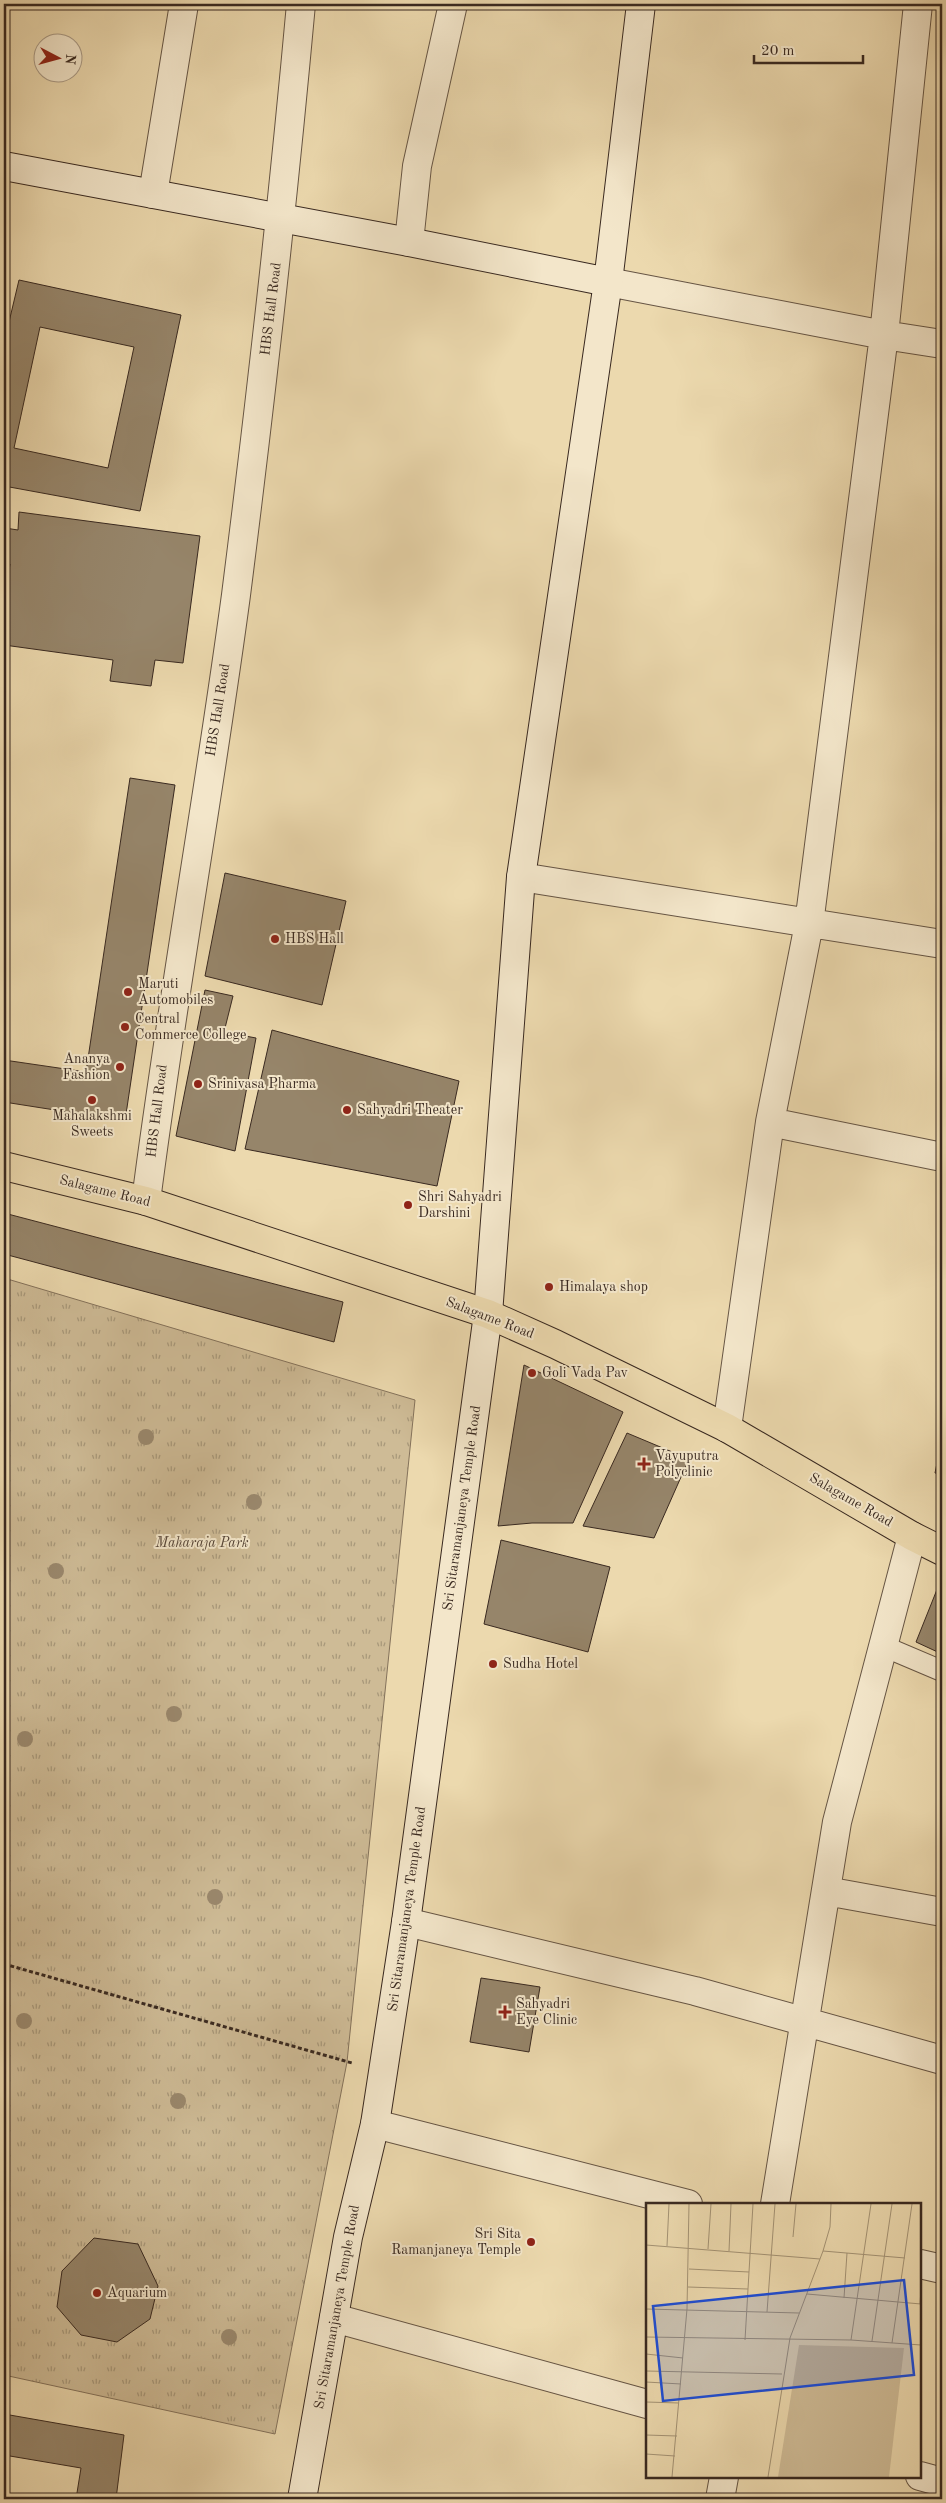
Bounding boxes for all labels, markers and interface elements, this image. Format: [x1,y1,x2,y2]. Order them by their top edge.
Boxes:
north arrow [32,32,82,82]
scale bar [754,32,862,64]
text: 20 m [761,44,795,59]
text: N [62,53,77,66]
street label: HBS Hall Road [258,262,284,356]
street label: HBS Hall Road [204,663,232,757]
place label: HBS Hall [285,932,344,946]
marker: HBS Hall [269,933,281,945]
place label: Maruti Automobiles [138,977,213,1007]
marker: Maruti Automobiles [122,986,134,998]
place label: Central Commerce College [135,1012,247,1042]
marker: Central Commerce College [119,1021,131,1033]
place label: Ananya Fashion [63,1052,110,1082]
marker: Ananya Fashion [114,1061,126,1073]
street label: HBS Hall Road [144,1064,170,1158]
place label: Srinivasa Pharma [208,1077,316,1091]
marker: Srinivasa Pharma [192,1078,204,1090]
marker: Mahalakshmi Sweets [86,1094,98,1106]
place label: Sahyadri Theater [357,1103,463,1117]
marker: Sahyadri Theater [341,1104,353,1116]
place label: Mahalakshmi Sweets [52,1109,132,1139]
street label: Salagame Road [58,1173,152,1209]
place label: Shri Sahyadri Darshini [418,1190,502,1220]
marker: Shri Sahyadri Darshini [402,1199,414,1211]
place label: Himalaya shop [559,1280,648,1294]
marker: Himalaya shop [543,1281,555,1293]
street label: Salagame Road [444,1295,536,1341]
place label: Goli Vada Pav [542,1366,629,1380]
marker: Goli Vada Pav [526,1367,538,1379]
street label: Sri Sitaramanjaneya Temple Road [441,1405,483,1611]
place label: Vayuputra Polyclinic [655,1449,719,1479]
marker: Vayuputra Polyclinic [637,1457,651,1471]
street label: Salagame Road [807,1471,895,1529]
park label: Maharaja Park [154,1536,249,1551]
place label: Sudha Hotel [503,1657,578,1671]
marker: Sudha Hotel [487,1658,499,1670]
street label: Sri Sitaramanjaneya Temple Road [386,1806,428,2012]
place label: Sahyadri Eye Clinic [516,1997,577,2027]
marker: Sahyadri Eye Clinic [498,2005,512,2019]
inset map [646,2203,921,2478]
street label: Sri Sitaramanjaneya Temple Road [312,2204,362,2410]
place label: Sri Sita Ramanjaneya Temple [391,2227,521,2257]
marker: Sri Sita Ramanjaneya Temple [525,2236,537,2248]
place label: Aquarium [107,2286,167,2300]
marker: Aquarium [91,2287,103,2299]

